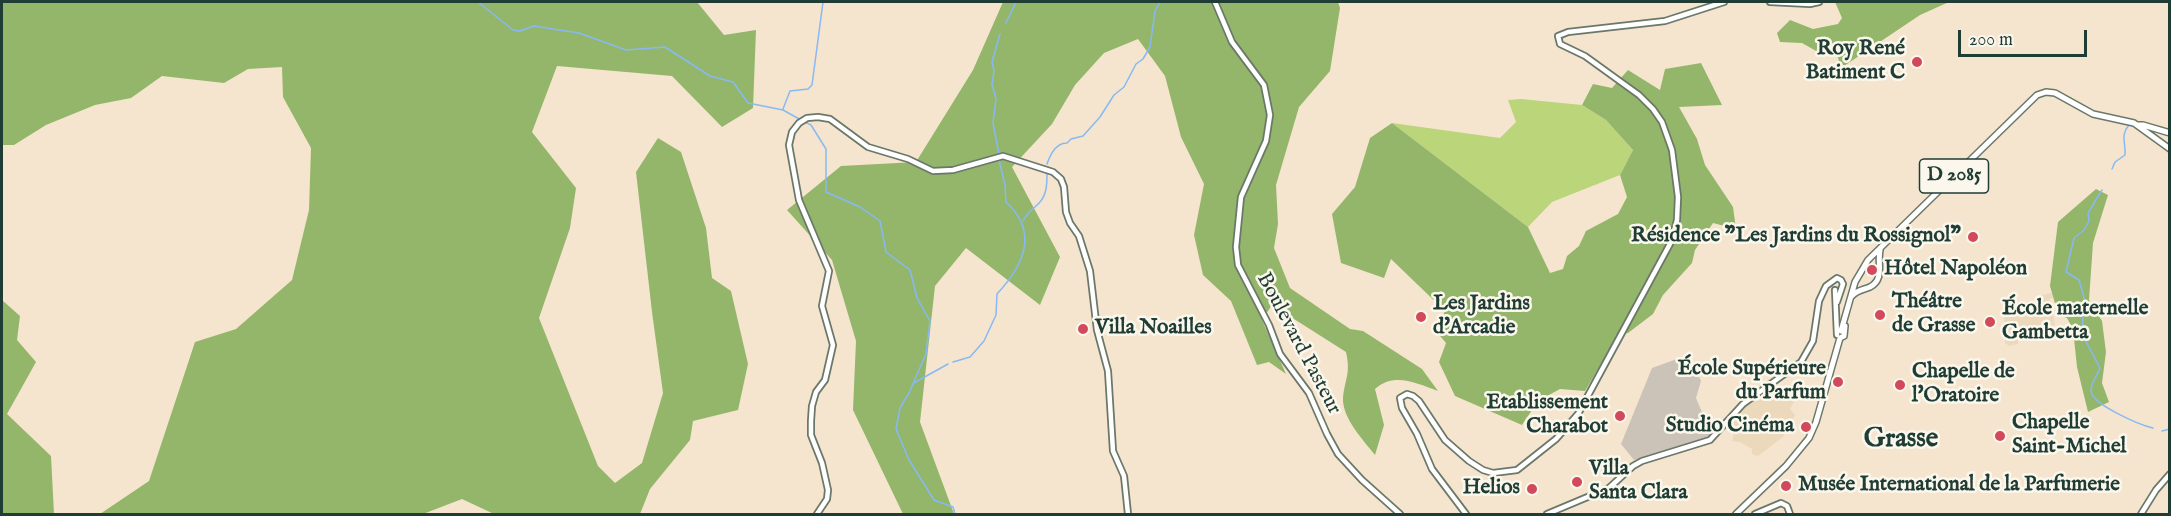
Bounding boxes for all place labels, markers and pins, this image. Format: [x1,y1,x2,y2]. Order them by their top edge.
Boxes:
place label: Roy René Batiment C [1805,37,1905,87]
marker: Roy René Batiment C [1910,55,1924,69]
place label: Résidence "Les Jardins du Rossignol" [1631,224,1961,250]
marker: Résidence "Les Jardins du Rossignol" [1966,230,1980,244]
place label: Hôtel Napoléon [1884,257,2027,283]
marker: Hôtel Napoléon [1865,263,1879,277]
place label: Théâtre de Grasse [1892,290,1975,340]
place label: Les Jardins d'Arcadie [1433,292,1530,342]
place label: École maternelle Gambetta [2002,297,2148,347]
marker: Théâtre de Grasse [1873,308,1887,322]
marker: Les Jardins d'Arcadie [1414,310,1428,324]
marker: École maternelle Gambetta [1983,315,1997,329]
place label: Villa Noailles [1095,316,1212,342]
marker: Villa Noailles [1076,322,1090,336]
place label: École Supérieure du Parfum [1678,357,1826,407]
place label: Chapelle de l'Oratoire [1912,360,2015,410]
marker: École Supérieure du Parfum [1831,375,1845,389]
marker: Chapelle de l'Oratoire [1893,378,1907,392]
place label: Etablissement Charabot [1486,391,1608,441]
marker: Etablissement Charabot [1613,409,1627,423]
place label: Chapelle Saint-Michel [2012,411,2126,461]
place label: Studio Cinéma [1666,414,1794,440]
marker: Studio Cinéma [1799,420,1813,434]
marker: Chapelle Saint-Michel [1993,429,2007,443]
place label: Villa Santa Clara [1589,457,1687,507]
place label: Musée International de la Parfumerie [1798,473,2120,499]
marker: Villa Santa Clara [1570,475,1584,489]
place label: Helios [1463,476,1520,502]
marker: Musée International de la Parfumerie [1779,479,1793,493]
marker: Helios [1525,482,1539,496]

